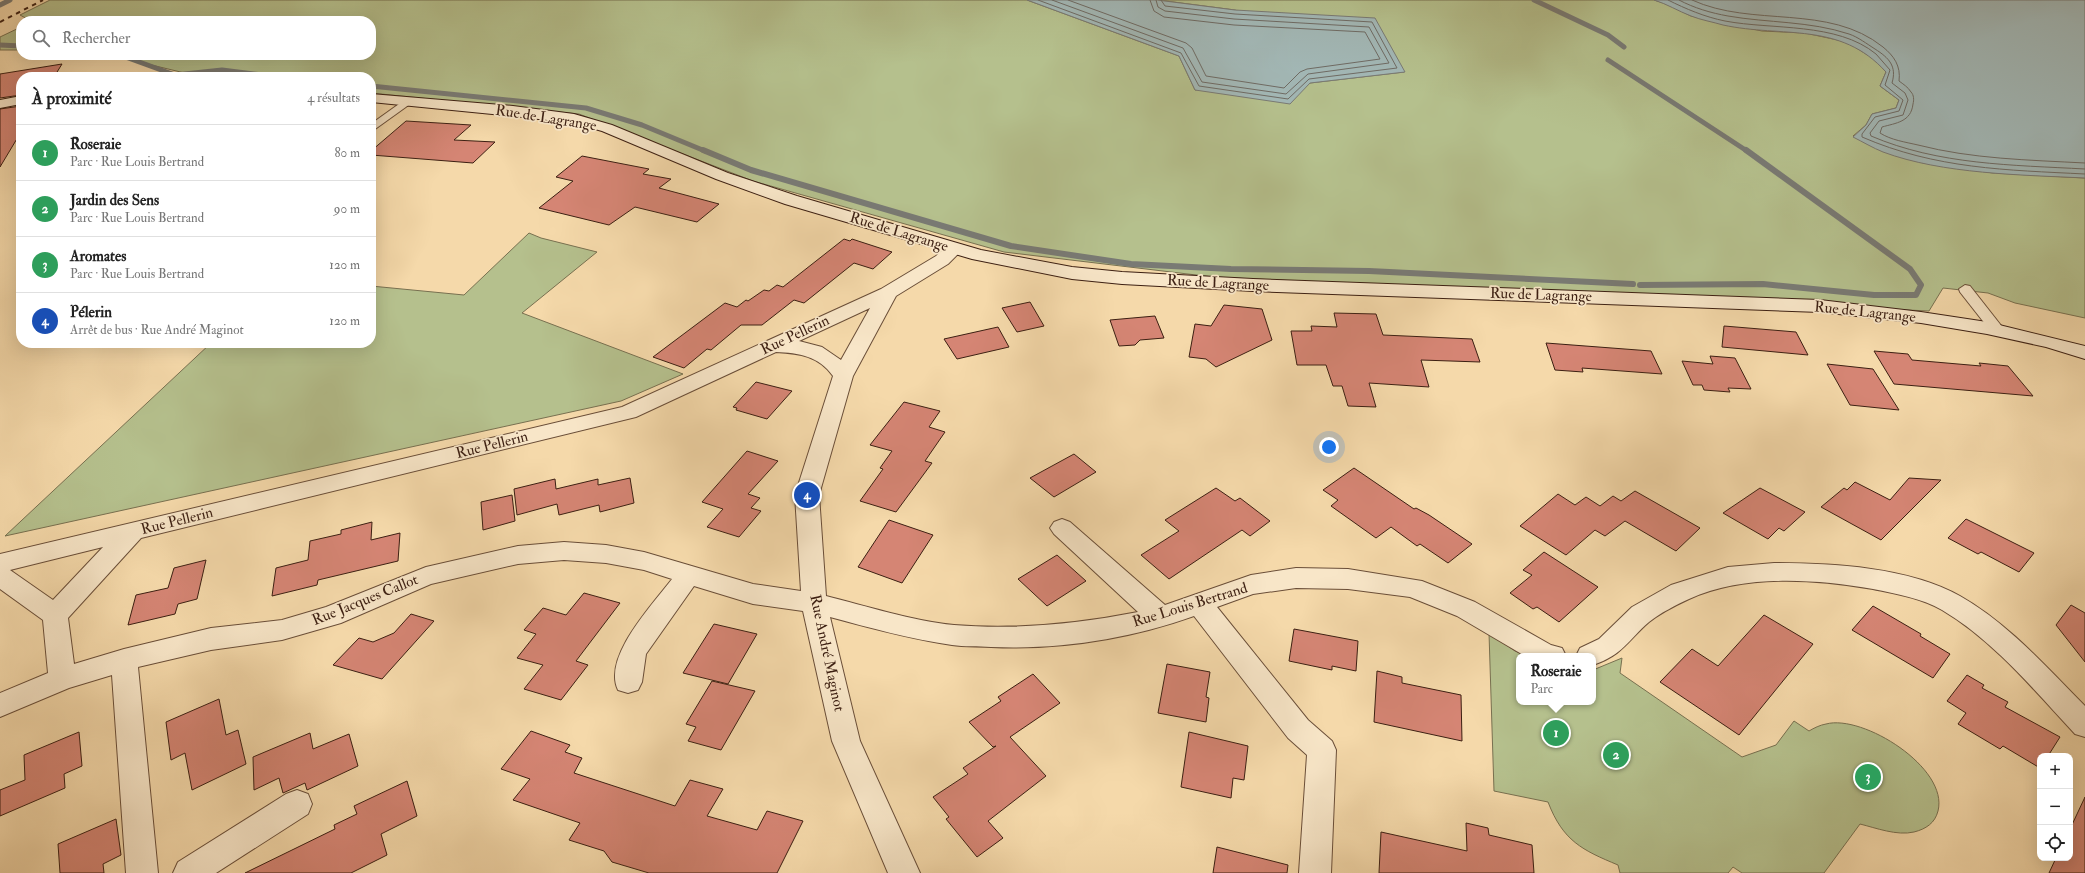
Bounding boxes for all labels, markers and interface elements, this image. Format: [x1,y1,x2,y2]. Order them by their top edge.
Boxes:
search box [16,16,376,60]
icon: search [30,27,52,49]
text: Rechercher [62,29,130,48]
text: À proximité [32,88,112,109]
text: 4 résultats [307,90,360,106]
street label: Rue de Lagrange [494,101,598,135]
text: Roseraie [70,135,121,154]
text: 1 [43,145,47,161]
text: 80 m [334,145,360,161]
text: Parc · Rue Louis Bertrand [70,154,204,170]
text: Jardin des Sens [70,191,159,210]
text: 2 [42,201,48,217]
text: 90 m [334,201,360,217]
street label: Rue de Lagrange [847,208,951,256]
text: Parc · Rue Louis Bertrand [70,210,204,226]
text: Aromates [70,247,126,266]
text: 3 [43,257,48,273]
text: 120 m [329,257,360,273]
text: Parc · Rue Louis Bertrand [70,266,204,282]
street label: Rue de Lagrange [1166,271,1270,295]
street label: Rue de Lagrange [1490,284,1592,306]
street label: Rue de Lagrange [1813,297,1917,327]
text: Pélerin [70,303,112,322]
street label: Rue Pellerin [758,311,833,359]
text: 4 [41,313,49,329]
text: 120 m [329,313,360,329]
text: Arrêt de bus · Rue André Maginot [70,322,244,338]
street label: Rue Pellerin [454,427,530,463]
your location [1319,437,1339,457]
pin: 4 [794,480,820,510]
street label: Rue Pellerin [139,503,215,539]
street label: Rue Jacques Callot [309,570,421,631]
street label: Rue Louis Bertrand [1130,578,1250,632]
street label: Rue André Maginot [805,593,849,713]
popup [1516,653,1596,705]
text: Roseraie [1530,662,1582,681]
text: Parc [1530,681,1553,697]
pin: 1 [1543,718,1569,748]
pin: 2 [1603,740,1629,770]
map controls [2037,753,2073,861]
button: + [2037,753,2073,789]
pin: 3 [1855,762,1881,792]
button: − [2037,789,2073,825]
button: locate [2037,825,2073,861]

